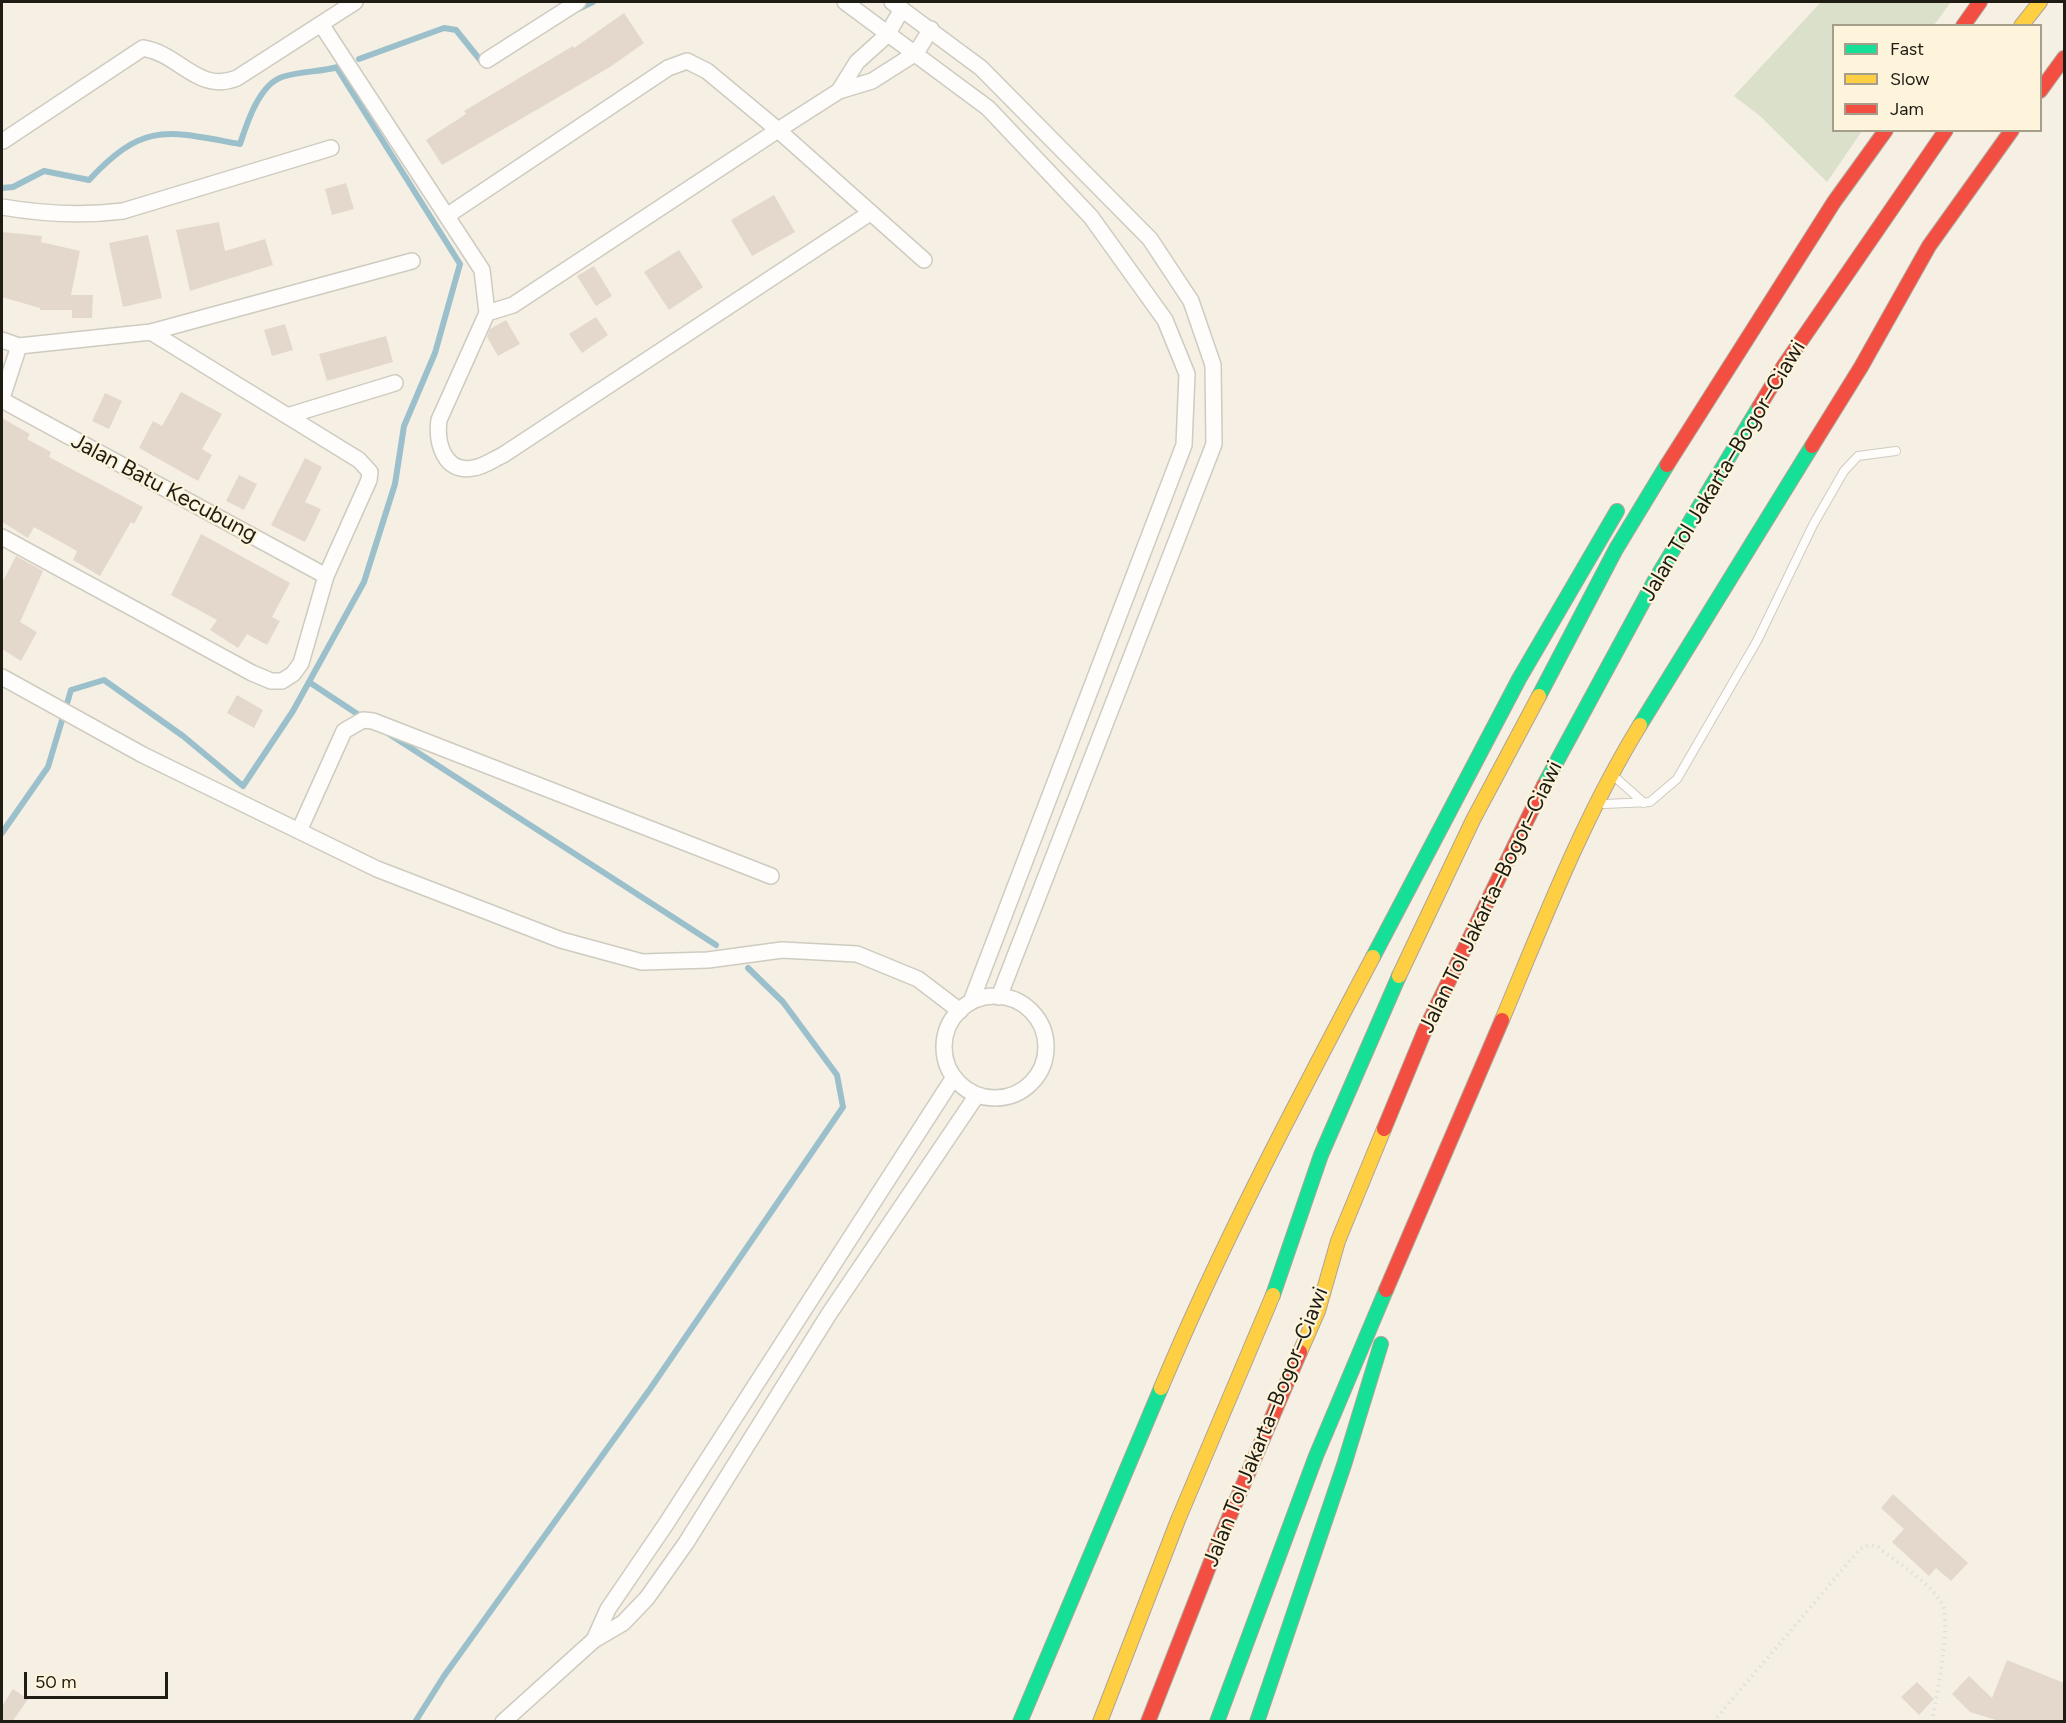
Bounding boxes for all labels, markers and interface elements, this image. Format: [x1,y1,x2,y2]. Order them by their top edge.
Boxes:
legend [1832,24,2042,132]
text: Fast [1890,38,1924,60]
text: Slow [1890,68,1929,90]
text: Jam [1890,98,1924,120]
street label: Jalan Tol Jakarta–Bogor–Ciawi [1635,336,1811,606]
street label: Jalan Batu Kecubung [67,428,261,548]
street label: Jalan Tol Jakarta–Bogor–Ciawi [1414,757,1568,1037]
street label: Jalan Tol Jakarta–Bogor–Ciawi [1198,1283,1334,1571]
scale bar [27,1660,171,1698]
text: 50 m [35,1671,77,1693]

